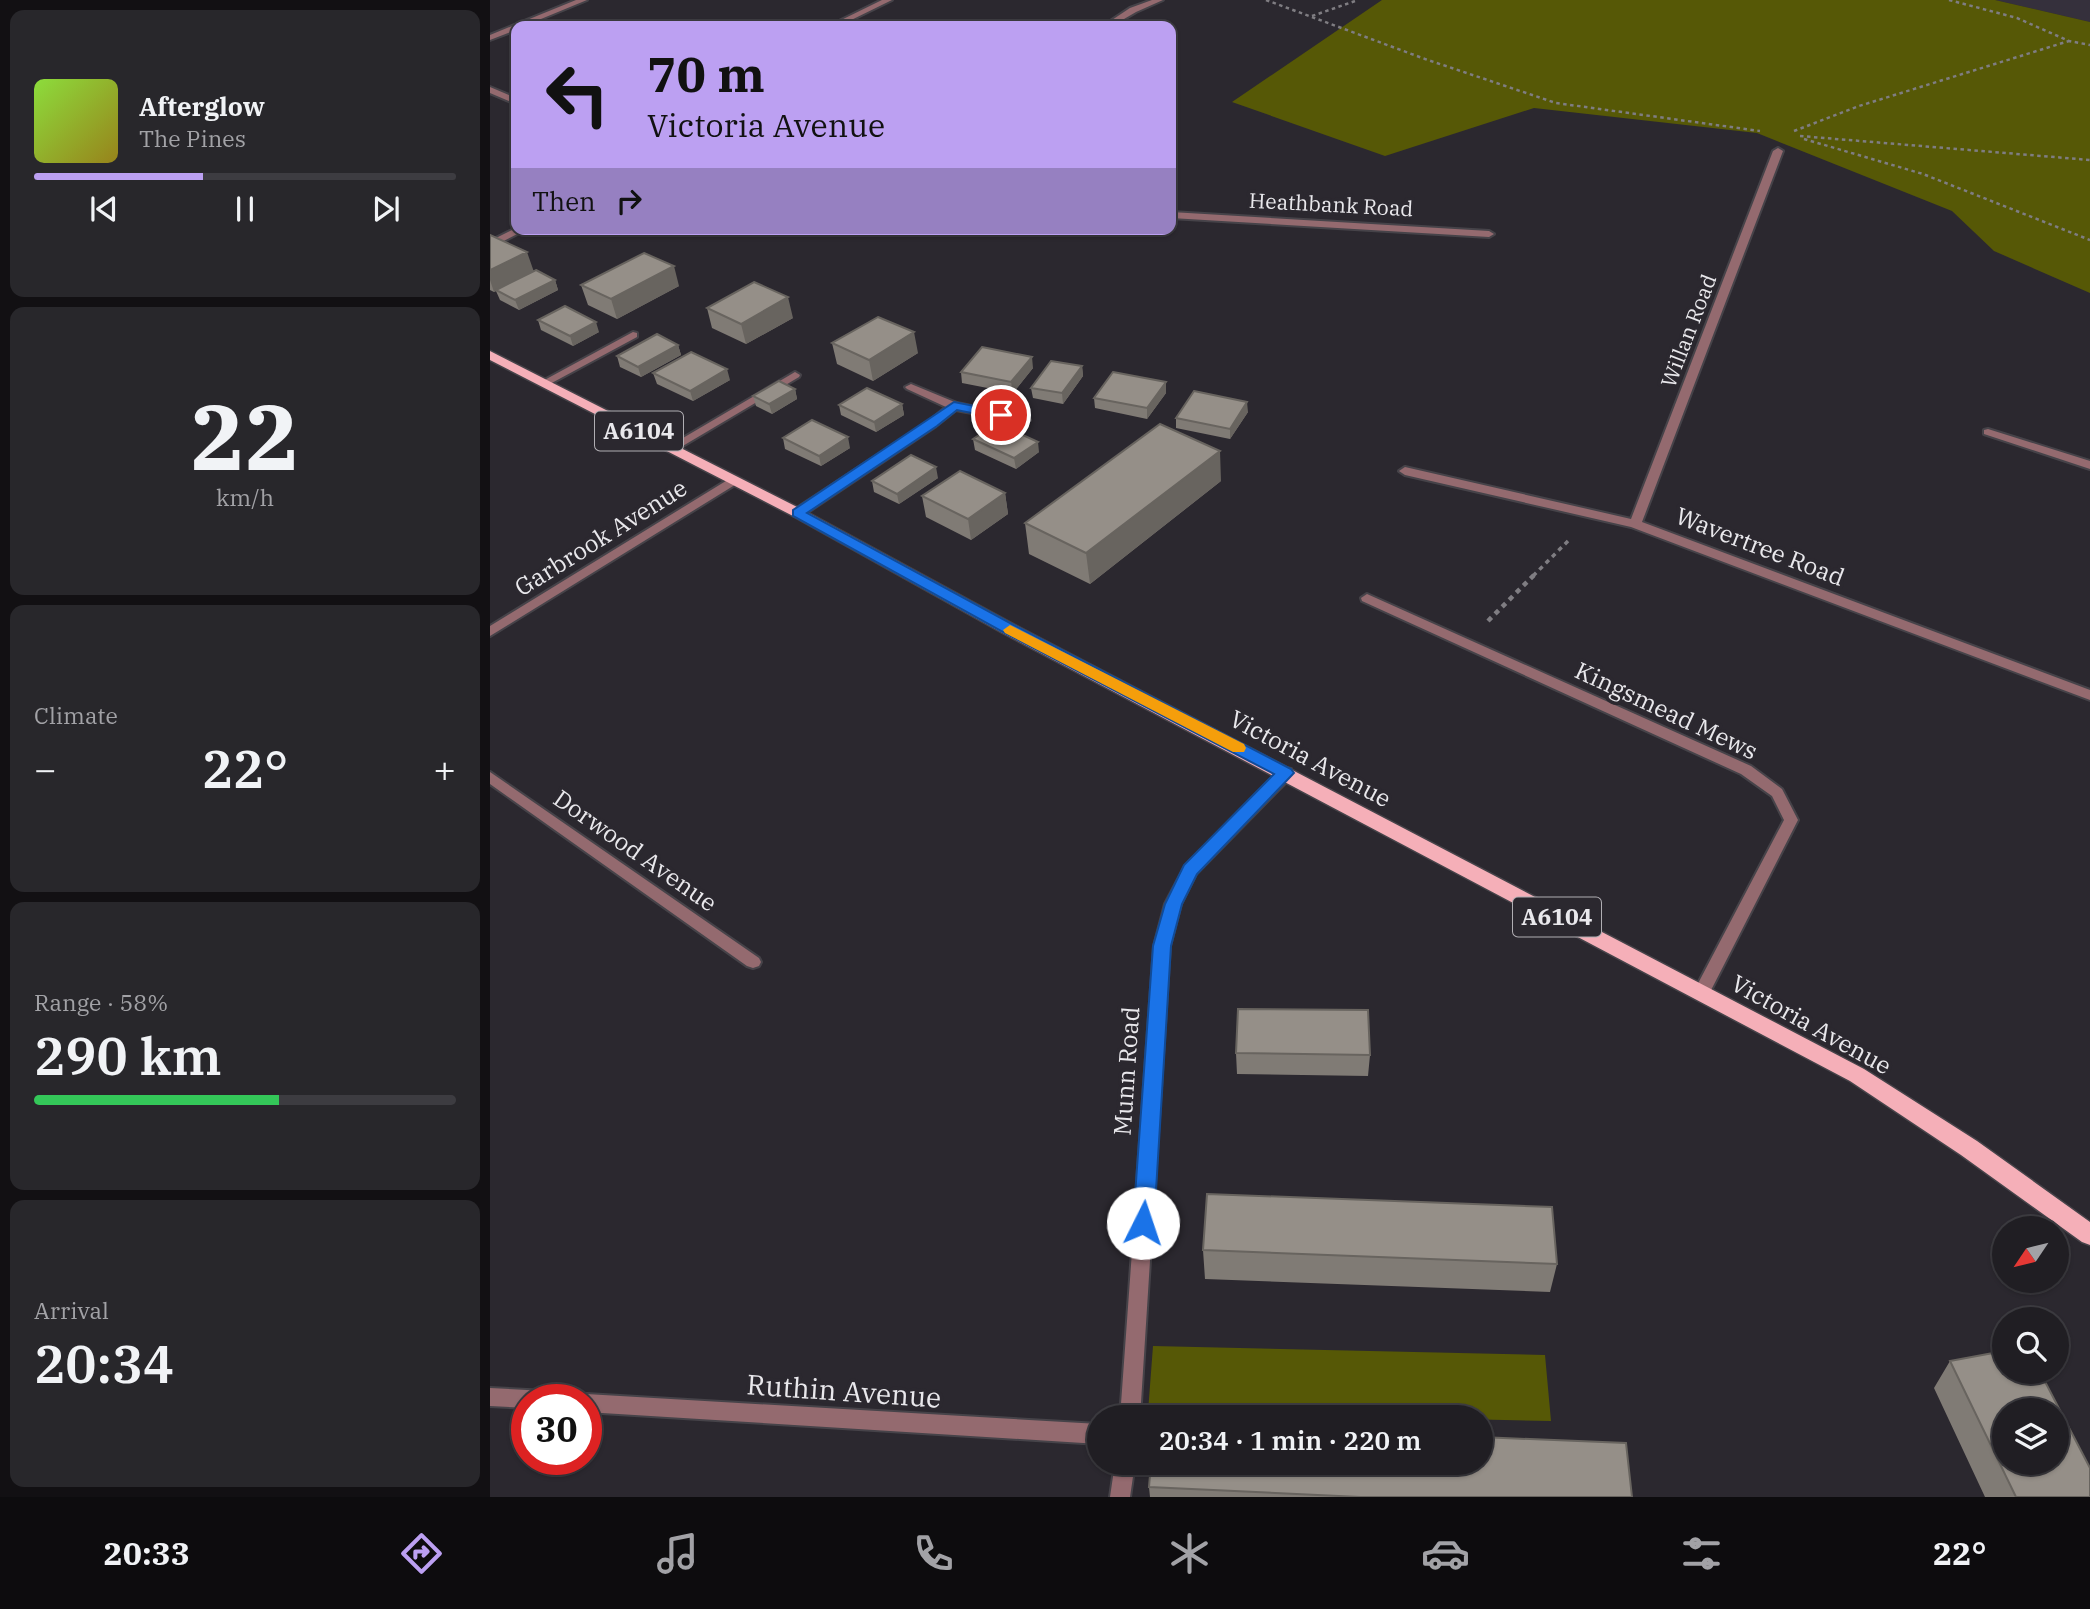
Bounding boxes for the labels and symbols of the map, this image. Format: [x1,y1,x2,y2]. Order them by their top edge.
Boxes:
street label: Heathbank Road [1248,186,1414,222]
street label: Willan Road [1654,270,1723,391]
pin [971,385,1031,445]
road number: A6104 [595,412,683,450]
street label: Garbrook Avenue [508,471,693,603]
street label: Wavertree Road [1671,499,1849,593]
street label: Kingsmead Mews [1570,654,1763,766]
street label: Victoria Avenue [1224,702,1397,814]
street label: Dorwood Avenue [548,782,724,918]
road number: A6104 [1513,898,1601,936]
street label: Victoria Avenue [1726,967,1897,1081]
street label: Munn Road [1106,1005,1146,1137]
position arrow [1106,1186,1180,1260]
north arrow [1992,1216,2068,1293]
street label: Ruthin Avenue [745,1365,943,1416]
speed limit sign: 30 [511,1384,602,1475]

